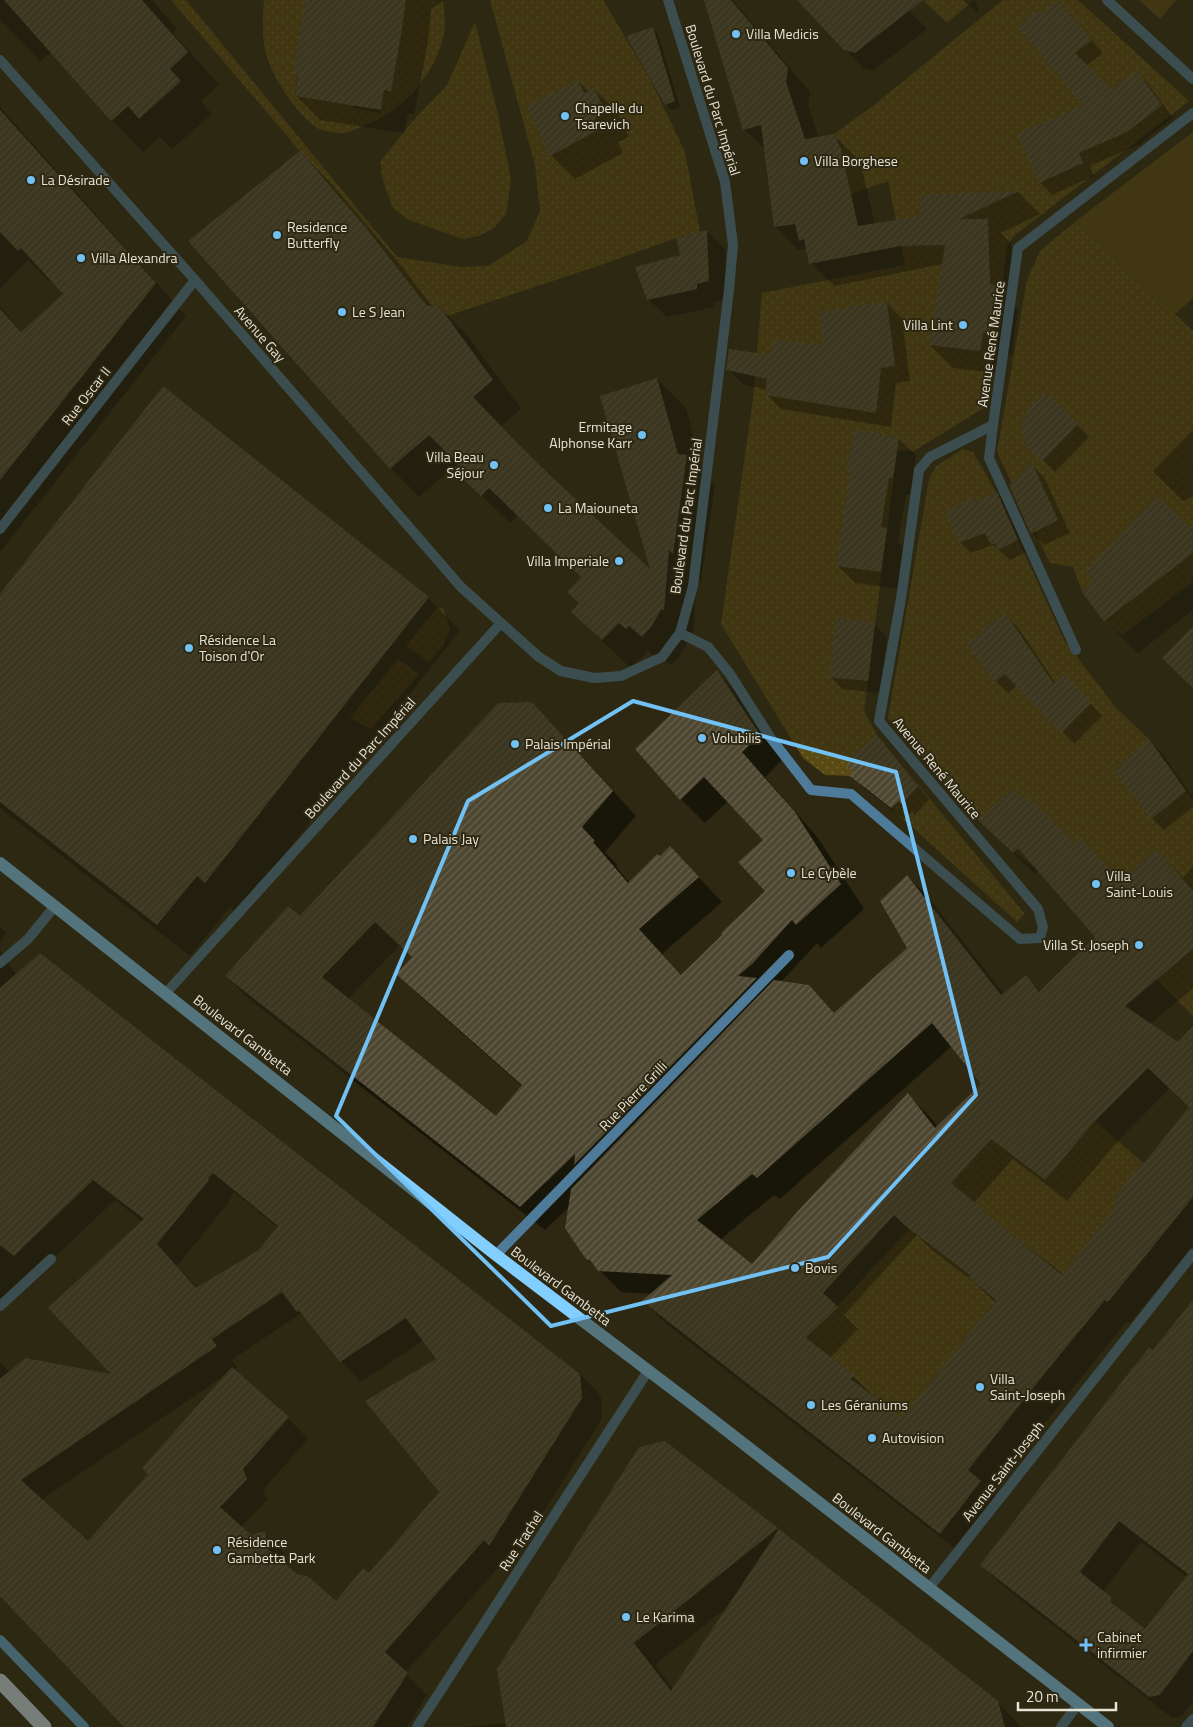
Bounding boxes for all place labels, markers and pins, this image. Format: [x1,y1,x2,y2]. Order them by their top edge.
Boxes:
place label: Villa Medicis [746,23,819,44]
marker: Villa Medicis [730,28,742,40]
place label: Chapelle du Tsarevich [575,97,643,134]
marker: Chapelle du Tsarevich [559,110,571,122]
place label: Villa Borghese [814,150,898,171]
marker: Villa Borghese [798,155,810,167]
place label: La Désirade [41,169,110,190]
marker: La Désirade [25,174,37,186]
place label: Residence Butterfly [287,216,347,253]
marker: Residence Butterfly [271,229,283,241]
place label: Villa Alexandra [91,247,177,268]
marker: Villa Alexandra [75,252,87,264]
place label: Le S Jean [352,301,405,322]
marker: Le S Jean [336,306,348,318]
place label: Villa Lint [903,314,953,335]
marker: Villa Lint [957,319,969,331]
place label: Ermitage Alphonse Karr [549,416,632,453]
marker: Ermitage Alphonse Karr [636,429,648,441]
place label: Villa Beau Séjour [426,446,484,483]
marker: Villa Beau Séjour [488,459,500,471]
place label: La Maiouneta [558,497,638,518]
marker: La Maiouneta [542,502,554,514]
place label: Villa Imperiale [526,550,609,571]
marker: Villa Imperiale [613,555,625,567]
place label: Résidence La Toison d'Or [199,629,276,666]
marker: Résidence La Toison d'Or [183,642,195,654]
place label: Volubilis [712,727,761,748]
marker: Volubilis [696,732,708,744]
place label: Palais Impérial [525,733,611,754]
marker: Palais Impérial [509,738,521,750]
place label: Palais Jay [423,828,479,849]
marker: Palais Jay [407,833,419,845]
place label: Le Cybèle [801,862,857,883]
place label: Villa Saint-Louis [1106,865,1173,902]
marker: Le Cybèle [785,867,797,879]
marker: Villa Saint-Louis [1090,878,1102,890]
place label: Villa St. Joseph [1043,934,1129,955]
marker: Villa St. Joseph [1133,939,1145,951]
place label: Bovis [805,1257,837,1278]
marker: Bovis [789,1262,801,1274]
place label: Villa Saint-Joseph [990,1368,1065,1405]
marker: Villa Saint-Joseph [974,1381,986,1393]
place label: Les Géraniums [821,1394,908,1415]
marker: Les Géraniums [805,1399,817,1411]
place label: Autovision [882,1427,944,1448]
marker: Autovision [866,1432,878,1444]
place label: Résidence Gambetta Park [227,1531,316,1568]
marker: Résidence Gambetta Park [211,1544,223,1556]
place label: Le Karima [636,1606,694,1627]
marker: Le Karima [620,1611,632,1623]
place label: Cabinet infirmier [1097,1626,1147,1663]
marker: Cabinet infirmier [1079,1638,1093,1652]

